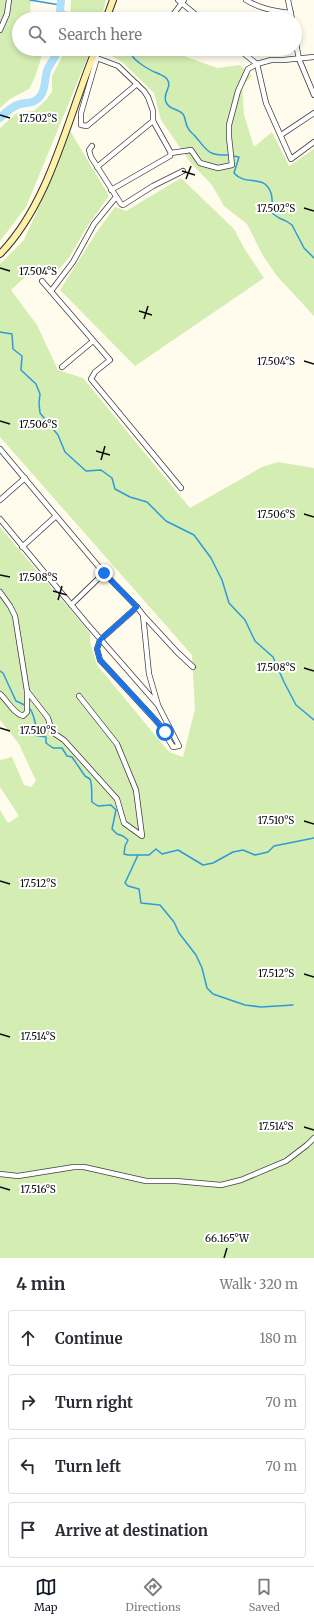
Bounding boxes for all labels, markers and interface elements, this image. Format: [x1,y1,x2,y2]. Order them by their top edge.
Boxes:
search box [12,12,302,56]
icon: search [26,23,48,45]
text: Search here [58,25,142,44]
text: 17.502°S [19,112,57,125]
text: 17.502°S [257,202,295,215]
text: 17.504°S [19,265,57,278]
text: 17.504°S [257,355,295,368]
text: 17.506°S [19,418,57,431]
text: 17.506°S [257,508,295,521]
route end [95,564,113,582]
text: 17.508°S [19,571,57,584]
text: 17.508°S [257,661,295,674]
route start [156,723,174,741]
text: 17.510°S [20,724,56,737]
text: 17.510°S [258,814,294,827]
text: 17.512°S [20,877,56,890]
text: 17.512°S [258,967,294,980]
text: 17.514°S [20,1030,56,1043]
text: 17.514°S [258,1120,294,1133]
text: 17.516°S [20,1183,56,1196]
text: 66.165°W [205,1232,250,1245]
text: 4 min [16,1273,65,1295]
text: Walk · 320 m [220,1276,298,1293]
icon: ahead [17,1327,39,1349]
text: Continue [55,1329,123,1348]
text: 180 m [259,1330,297,1347]
icon: right [17,1391,39,1413]
text: Turn right [55,1393,133,1412]
text: 70 m [266,1394,297,1411]
icon: left [17,1455,39,1477]
text: Turn left [55,1457,121,1476]
text: 70 m [266,1458,297,1475]
icon: arrive [17,1519,39,1541]
text: Arrive at destination [55,1521,208,1540]
tab: Map [34,1576,58,1614]
tab: Directions [126,1576,181,1614]
tab: Saved [249,1576,280,1614]

